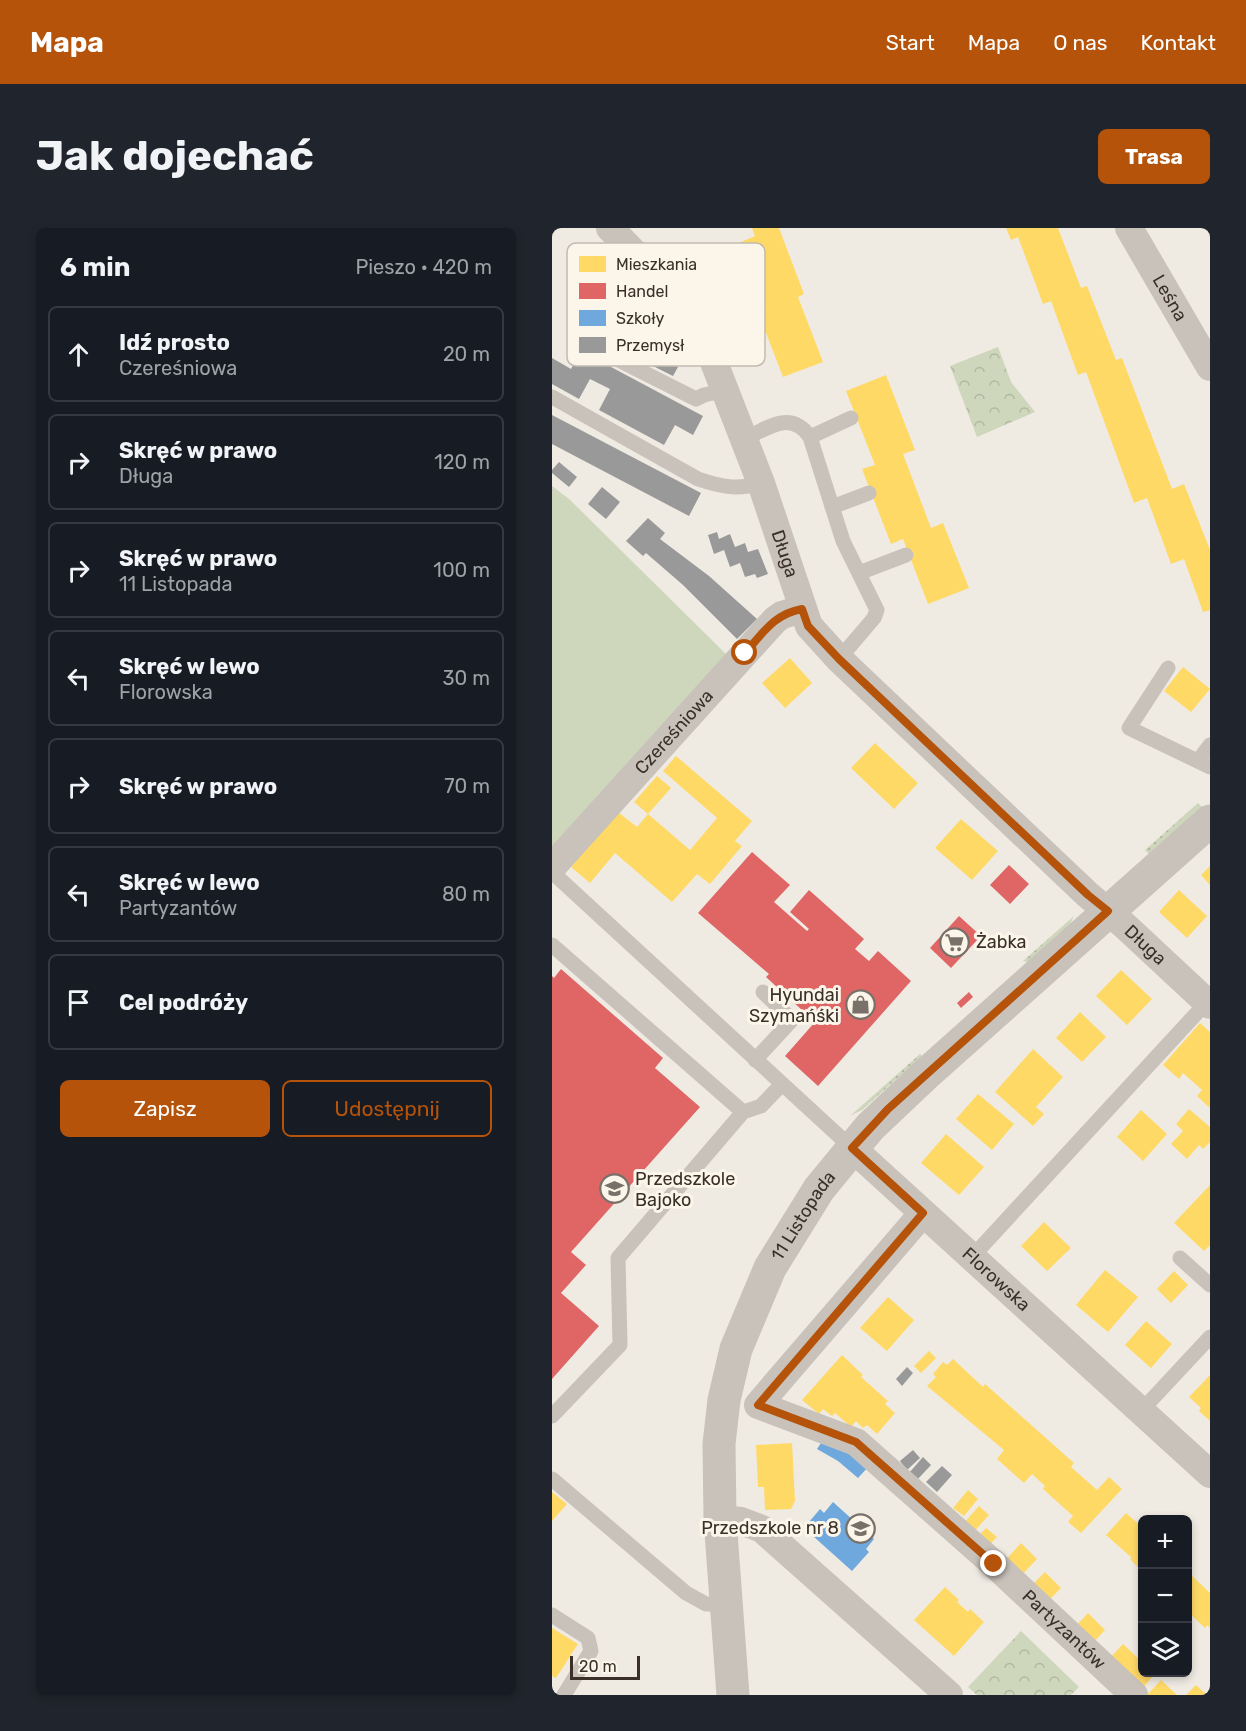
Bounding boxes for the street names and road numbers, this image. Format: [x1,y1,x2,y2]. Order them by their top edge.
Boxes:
street label: Leśna [1148,271,1192,325]
street label: Długa [767,527,803,580]
street label: Czereśniowa [630,685,718,779]
street label: Długa [1120,920,1171,970]
street label: 11 Listopada [766,1166,840,1265]
street label: Florowska [958,1243,1035,1316]
street label: Partyzantów [1018,1585,1110,1674]

